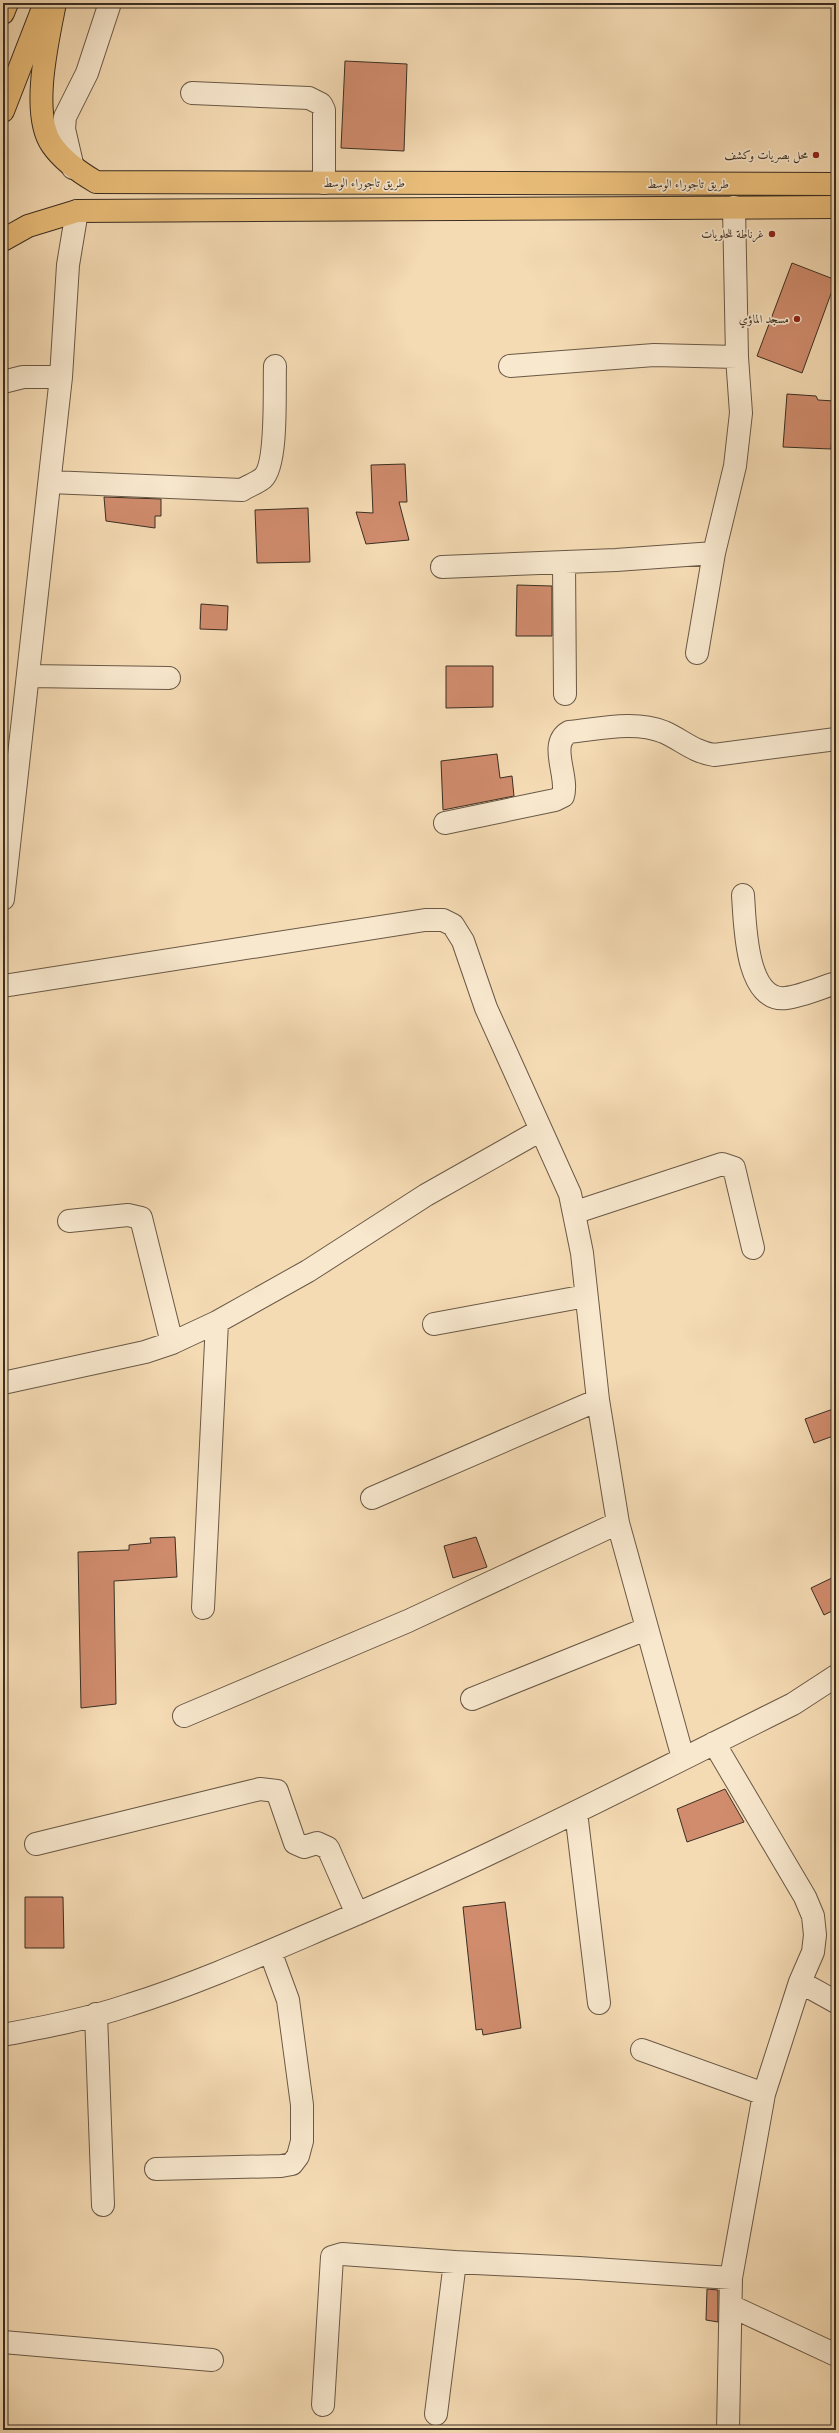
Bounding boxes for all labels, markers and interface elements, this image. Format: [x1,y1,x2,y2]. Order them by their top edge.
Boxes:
place label: محل بصريات وكشف [724,147,809,164]
marker: محل بصريات وكشف [811,150,821,160]
street label: طريق تاجوراء الوسط [323,175,405,191]
street label: طريق تاجوراء الوسط [647,176,729,192]
place label: غرناطة للحلويات [701,226,764,243]
marker: غرناطة للحلويات [767,229,777,239]
place label: مسجد الماؤي [739,311,789,329]
marker: مسجد الماؤي [792,314,802,324]

